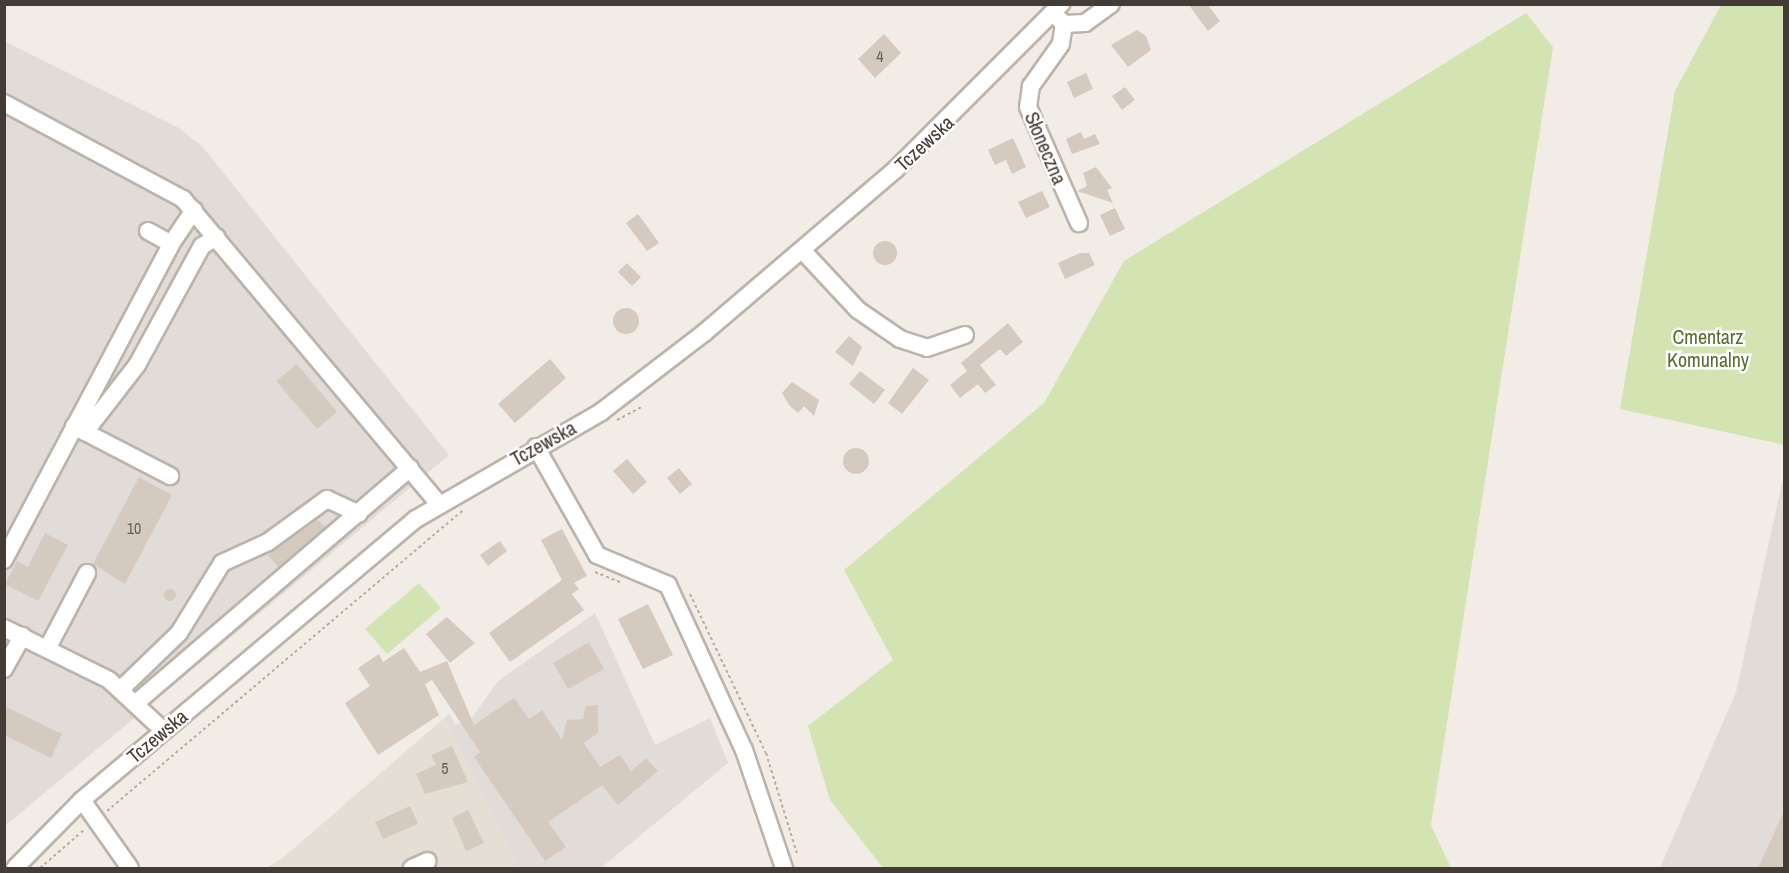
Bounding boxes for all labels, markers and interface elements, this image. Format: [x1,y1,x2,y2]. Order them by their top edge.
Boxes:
house number: 4 [876,46,884,66]
street label: Słoneczna [1020,108,1072,188]
street label: Tczewska [890,110,958,176]
park label: Cmentarz Komunalny [1667,324,1749,371]
street label: Tczewska [506,415,580,471]
house number: 10 [127,518,141,538]
street label: Tczewska [122,704,192,768]
house number: 5 [441,758,449,778]

